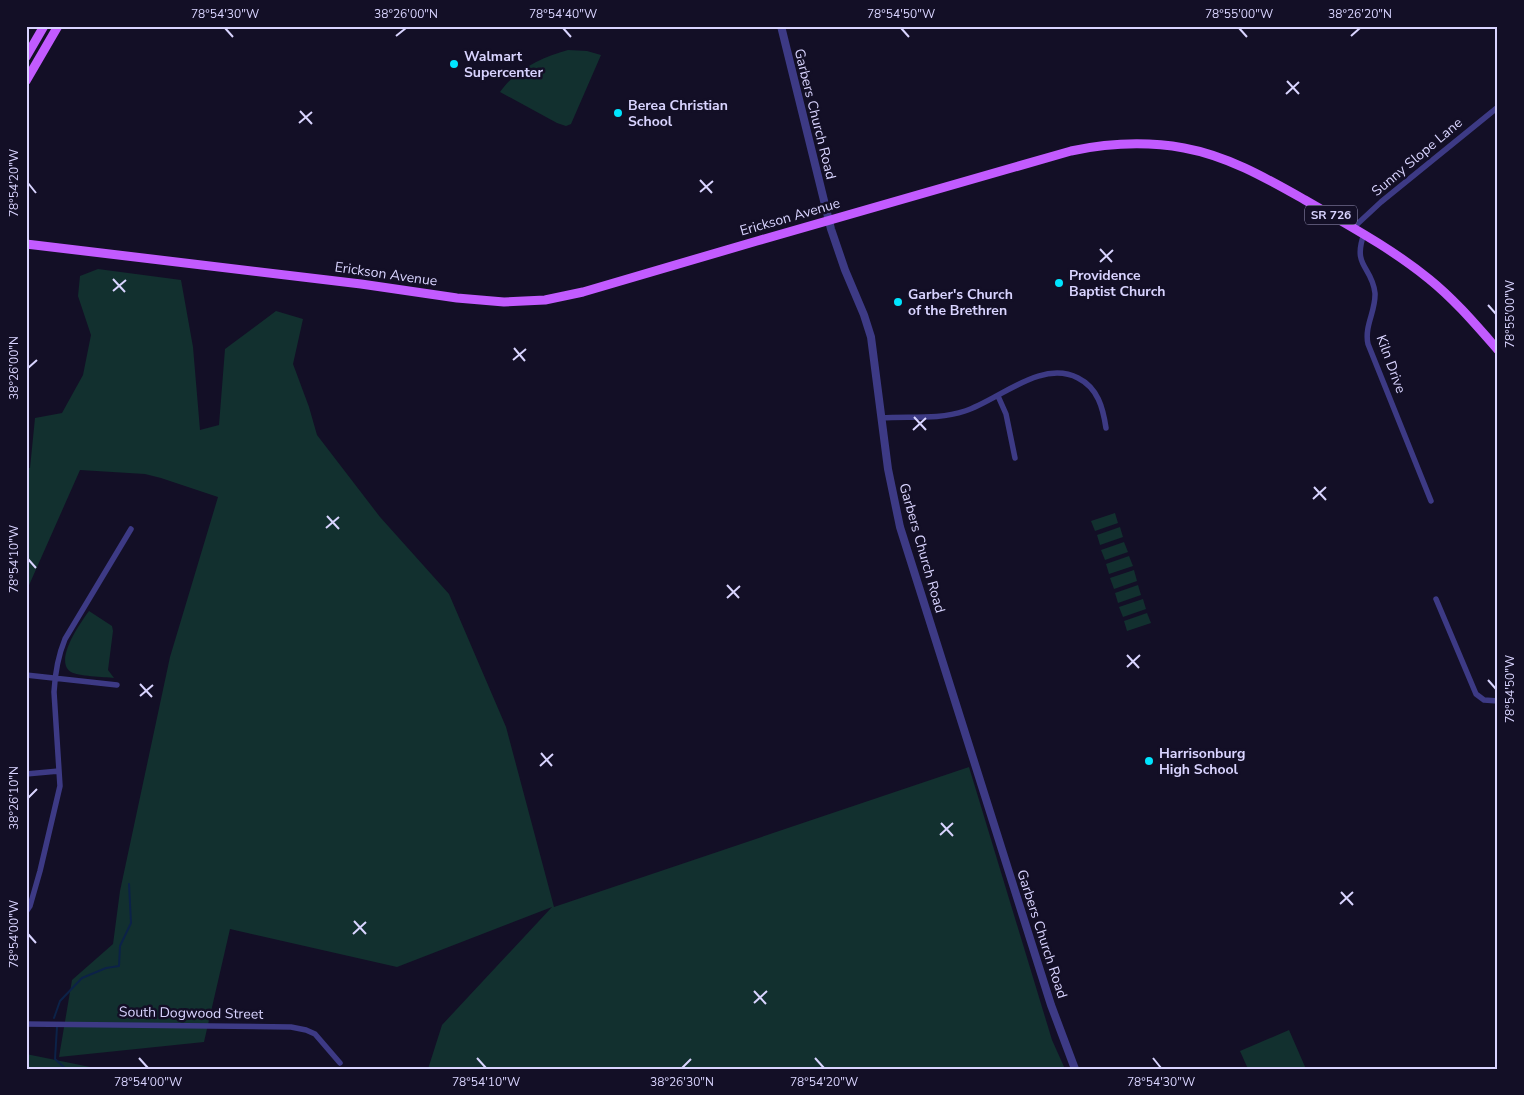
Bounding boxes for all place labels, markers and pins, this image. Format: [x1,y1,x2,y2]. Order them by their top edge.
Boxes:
place label: Walmart Supercenter [464,47,543,82]
marker: Walmart Supercenter [448,58,460,70]
place label: Berea Christian School [628,96,728,131]
marker: Berea Christian School [612,107,624,119]
place label: Providence Baptist Church [1069,266,1165,301]
marker: Providence Baptist Church [1053,277,1065,289]
place label: Garber's Church of the Brethren [908,285,1013,320]
marker: Garber's Church of the Brethren [892,296,904,308]
place label: Harrisonburg High School [1159,744,1245,779]
marker: Harrisonburg High School [1143,755,1155,767]

